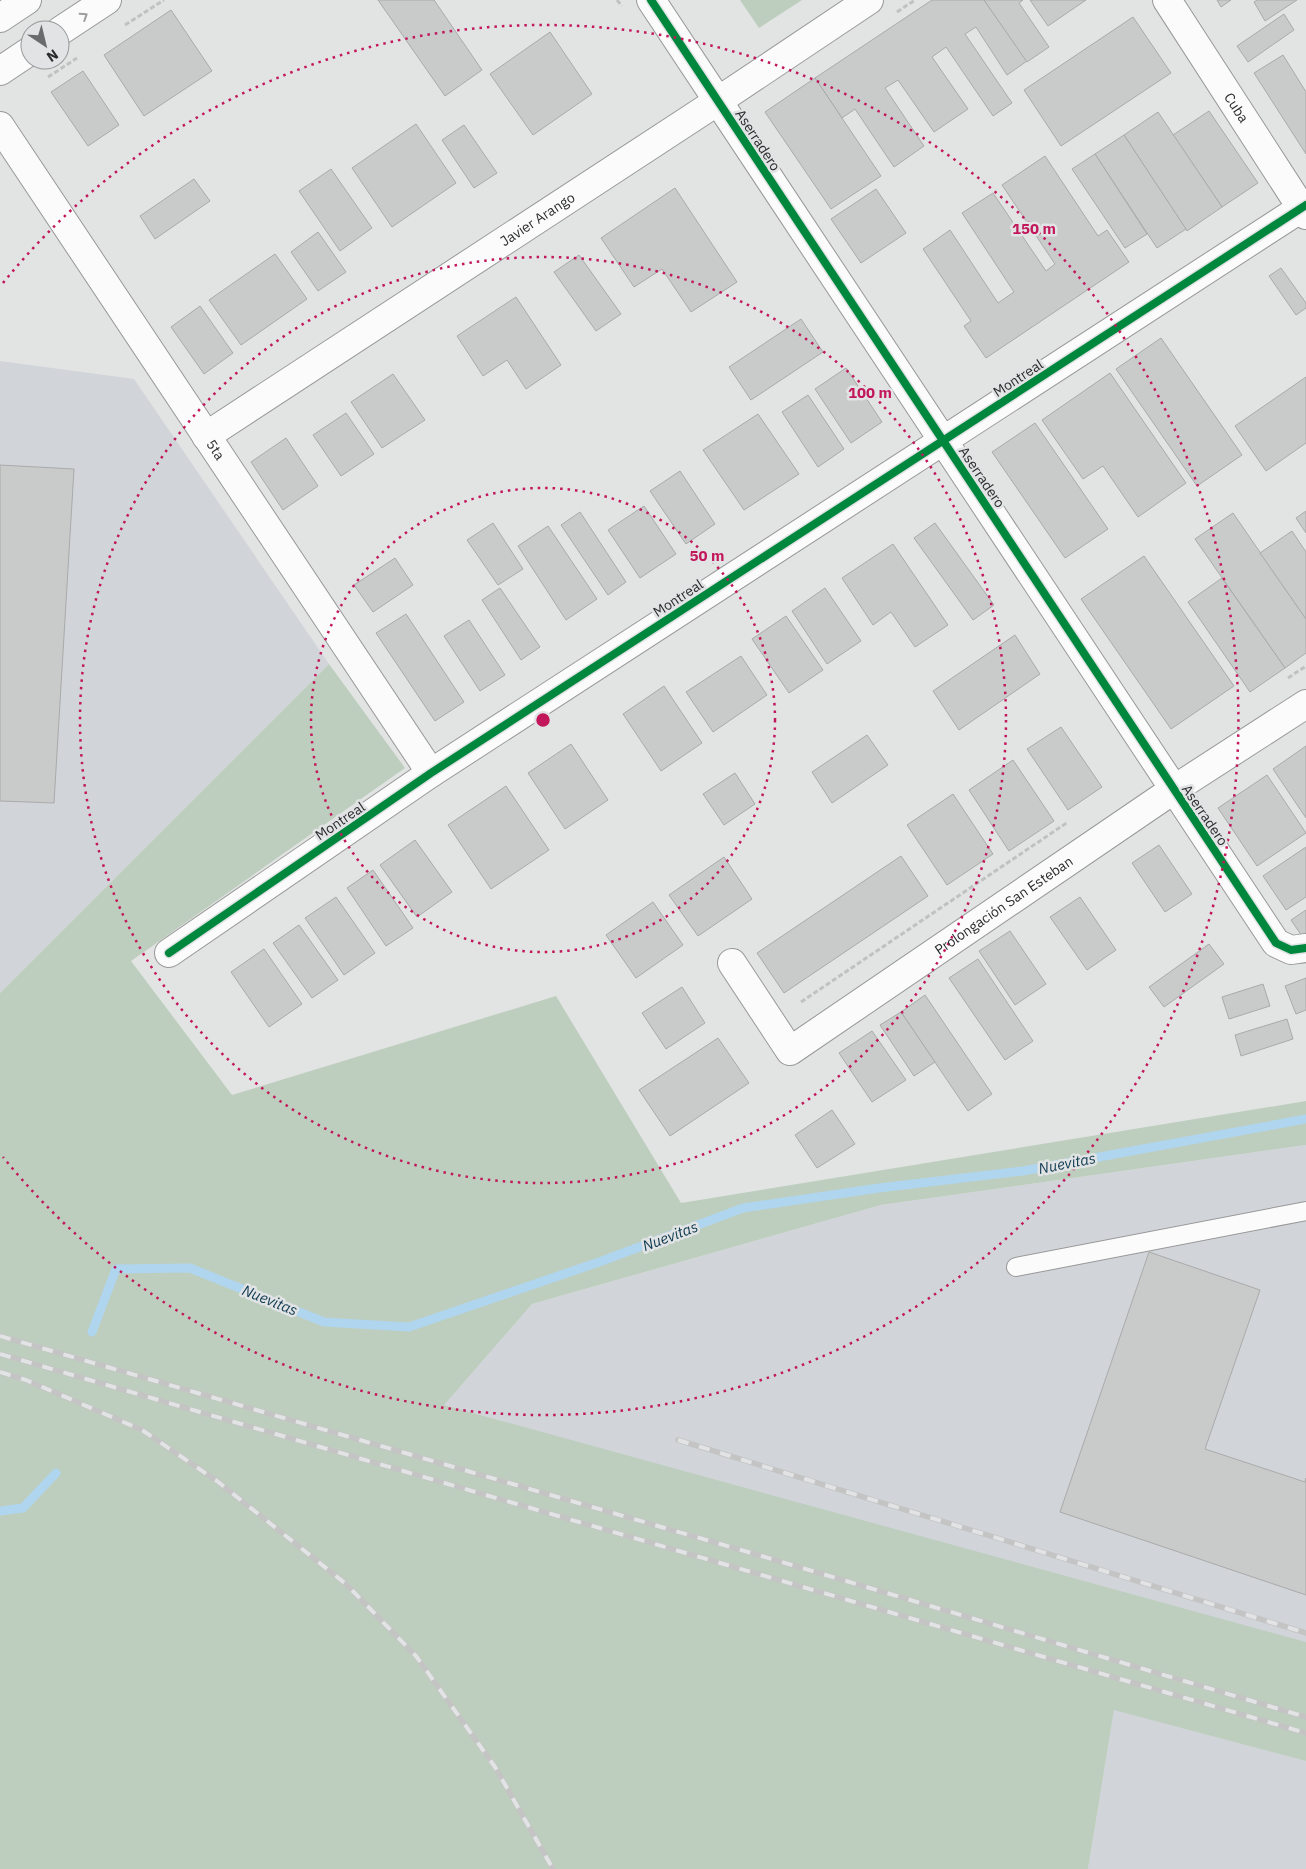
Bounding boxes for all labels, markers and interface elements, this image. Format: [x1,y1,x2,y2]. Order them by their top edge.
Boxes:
one-way arrow [78,12,87,22]
north arrow [20,20,70,70]
text: N [43,45,62,66]
street label: Cuba [1220,89,1253,126]
street label: Aserradero [731,106,785,174]
street label: Javier Arango [497,188,578,250]
text: 150 m [1012,219,1056,238]
street label: Montreal [990,355,1047,401]
text: 100 m [848,383,892,402]
street label: 5ta [202,436,229,464]
street label: Aserradero [955,443,1009,511]
text: 50 m [690,546,724,565]
street label: Montreal [650,575,707,621]
centre of rings [534,711,552,729]
street label: Aserradero [1178,781,1232,849]
street label: Montreal [312,798,368,844]
street label: Prolongación San Esteban [931,852,1076,959]
water label: Nuevitas [1037,1148,1097,1178]
water label: Nuevitas [640,1217,700,1255]
water label: Nuevitas [240,1280,300,1320]

